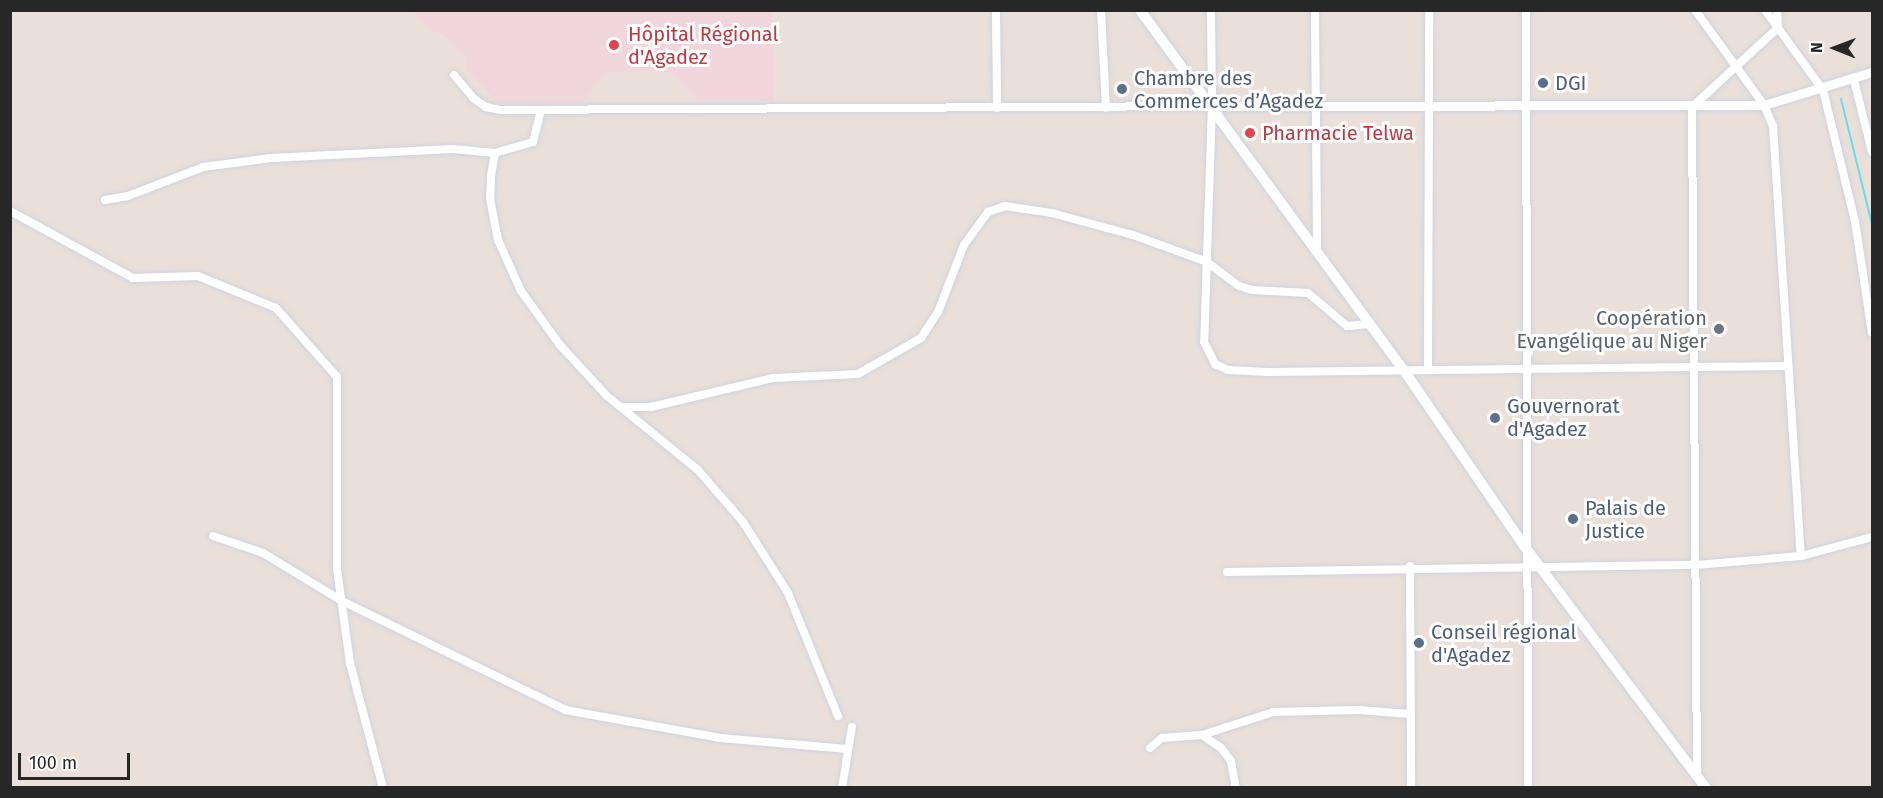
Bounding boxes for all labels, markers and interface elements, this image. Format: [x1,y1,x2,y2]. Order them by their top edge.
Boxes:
north arrow [1805,18,1865,78]
place label: Hôpital Régional d'Agadez [628,22,778,69]
marker: Hôpital Régional d'Agadez [605,36,623,54]
text: N [1807,42,1826,53]
place label: Chambre des Commerces d’Agadez [1134,66,1323,113]
place label: DGI [1555,71,1586,95]
marker: DGI [1536,76,1550,90]
marker: Chambre des Commerces d’Agadez [1115,82,1129,96]
place label: Pharmacie Telwa [1262,121,1414,145]
marker: Pharmacie Telwa [1243,126,1257,140]
place label: Coopération Evangélique au Niger [1516,306,1707,353]
marker: Coopération Evangélique au Niger [1712,322,1726,336]
place label: Gouvernorat d'Agadez [1507,394,1620,441]
marker: Gouvernorat d'Agadez [1488,411,1502,425]
place label: Palais de Justice [1585,496,1666,543]
marker: Palais de Justice [1566,512,1580,526]
place label: Conseil régional d'Agadez [1431,620,1576,667]
marker: Conseil régional d'Agadez [1412,636,1426,650]
scale bar [21,741,134,779]
text: 100 m [29,752,77,774]

